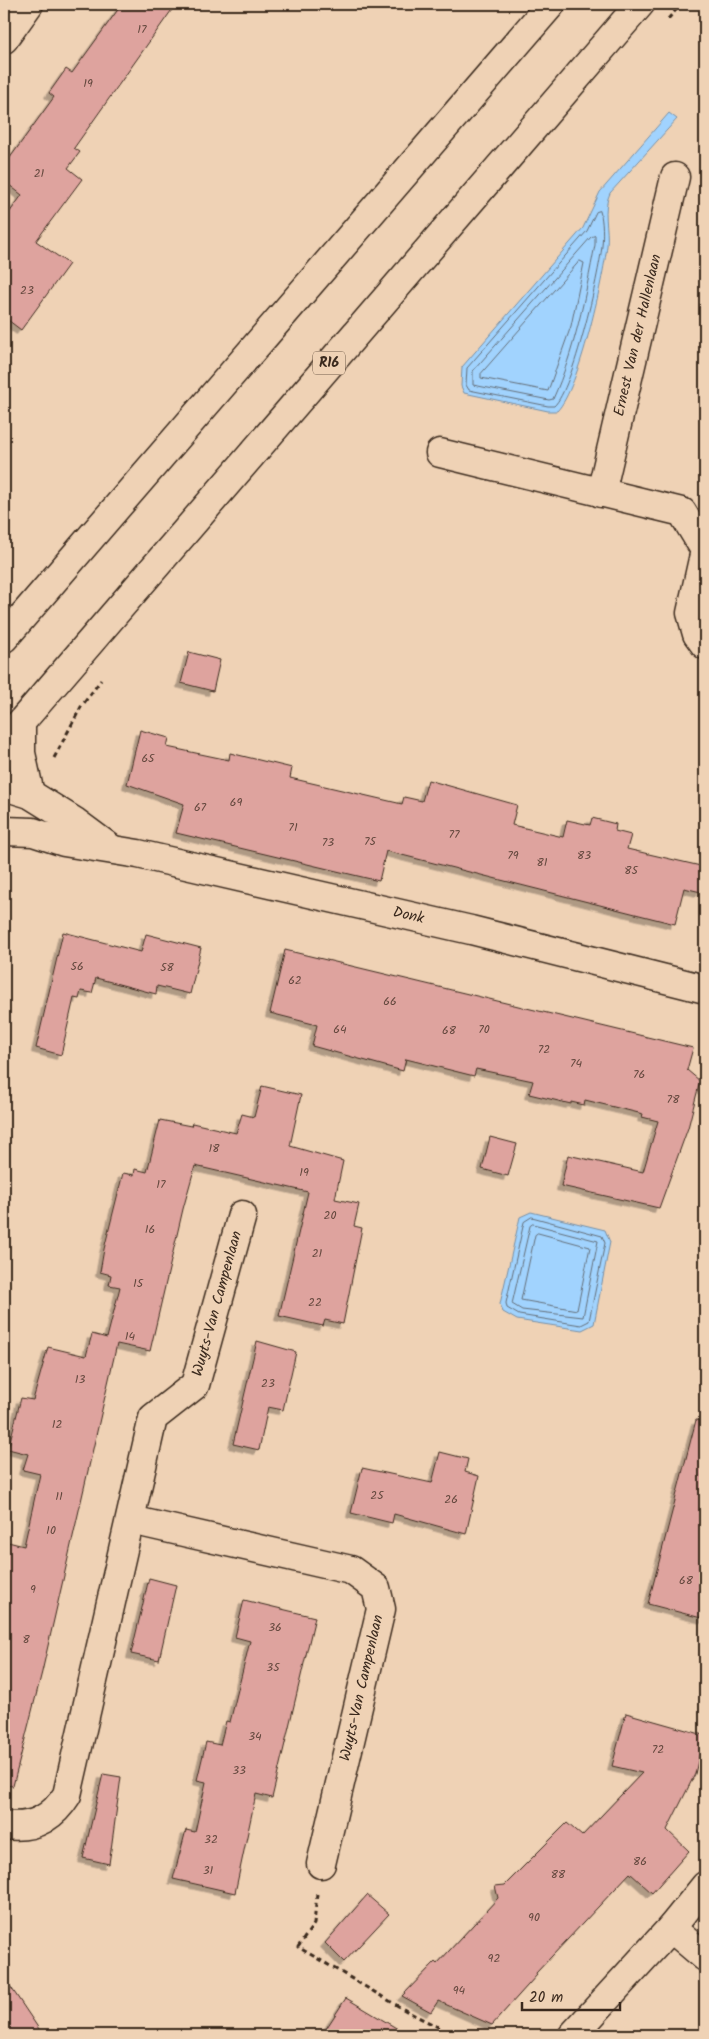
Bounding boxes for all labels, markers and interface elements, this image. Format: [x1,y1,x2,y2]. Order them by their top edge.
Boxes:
house number: 17 [137,20,147,39]
house number: 19 [83,74,93,93]
house number: 21 [34,164,45,183]
street label: Ernest Van der Hallenlaan [607,252,669,419]
house number: 23 [20,281,34,300]
road number: R16 [313,352,345,374]
house number: 65 [141,749,156,768]
house number: 69 [230,793,242,812]
house number: 67 [194,798,207,817]
house number: 71 [288,818,298,837]
house number: 77 [448,825,460,844]
house number: 75 [364,832,378,851]
house number: 73 [322,833,334,852]
house number: 79 [507,846,519,865]
house number: 83 [577,846,591,865]
house number: 81 [537,853,548,872]
house number: 85 [624,861,639,880]
street label: Donk [390,901,427,931]
house number: 56 [70,957,84,976]
house number: 58 [160,958,175,977]
house number: 62 [288,971,302,990]
house number: 66 [383,992,397,1011]
house number: 64 [333,1020,347,1039]
house number: 70 [478,1020,490,1039]
house number: 68 [442,1021,457,1040]
house number: 72 [538,1040,550,1059]
house number: 74 [570,1054,582,1073]
house number: 76 [633,1065,645,1084]
house number: 78 [667,1090,680,1109]
house number: 18 [209,1139,220,1158]
house number: 19 [299,1163,309,1182]
house number: 17 [156,1175,166,1194]
house number: 20 [324,1206,336,1225]
house number: 16 [145,1220,155,1239]
street label: Wuyts-Van Campenlaan [186,1228,249,1379]
house number: 21 [312,1244,323,1263]
house number: 15 [133,1274,145,1293]
house number: 22 [308,1293,322,1312]
house number: 14 [125,1327,136,1346]
house number: 13 [75,1370,85,1389]
house number: 23 [261,1374,275,1393]
house number: 12 [52,1415,62,1434]
house number: 25 [370,1486,385,1505]
house number: 11 [55,1487,63,1506]
house number: 26 [444,1490,458,1509]
house number: 10 [46,1521,56,1540]
house number: 68 [679,1571,694,1590]
house number: 9 [30,1580,36,1599]
street label: Wuyts-Van Campenlaan [333,1612,391,1764]
house number: 36 [268,1618,282,1637]
house number: 8 [22,1630,30,1649]
house number: 35 [266,1658,281,1677]
house number: 34 [248,1727,262,1746]
house number: 72 [652,1740,664,1759]
house number: 33 [232,1761,246,1780]
house number: 32 [204,1830,218,1849]
house number: 86 [633,1852,647,1871]
house number: 31 [203,1861,214,1880]
house number: 88 [551,1865,566,1884]
house number: 90 [528,1908,540,1927]
house number: 92 [488,1949,500,1968]
scale bar [522,1979,619,2011]
house number: 94 [453,1981,466,2000]
text: 20 m [529,1986,563,2010]

